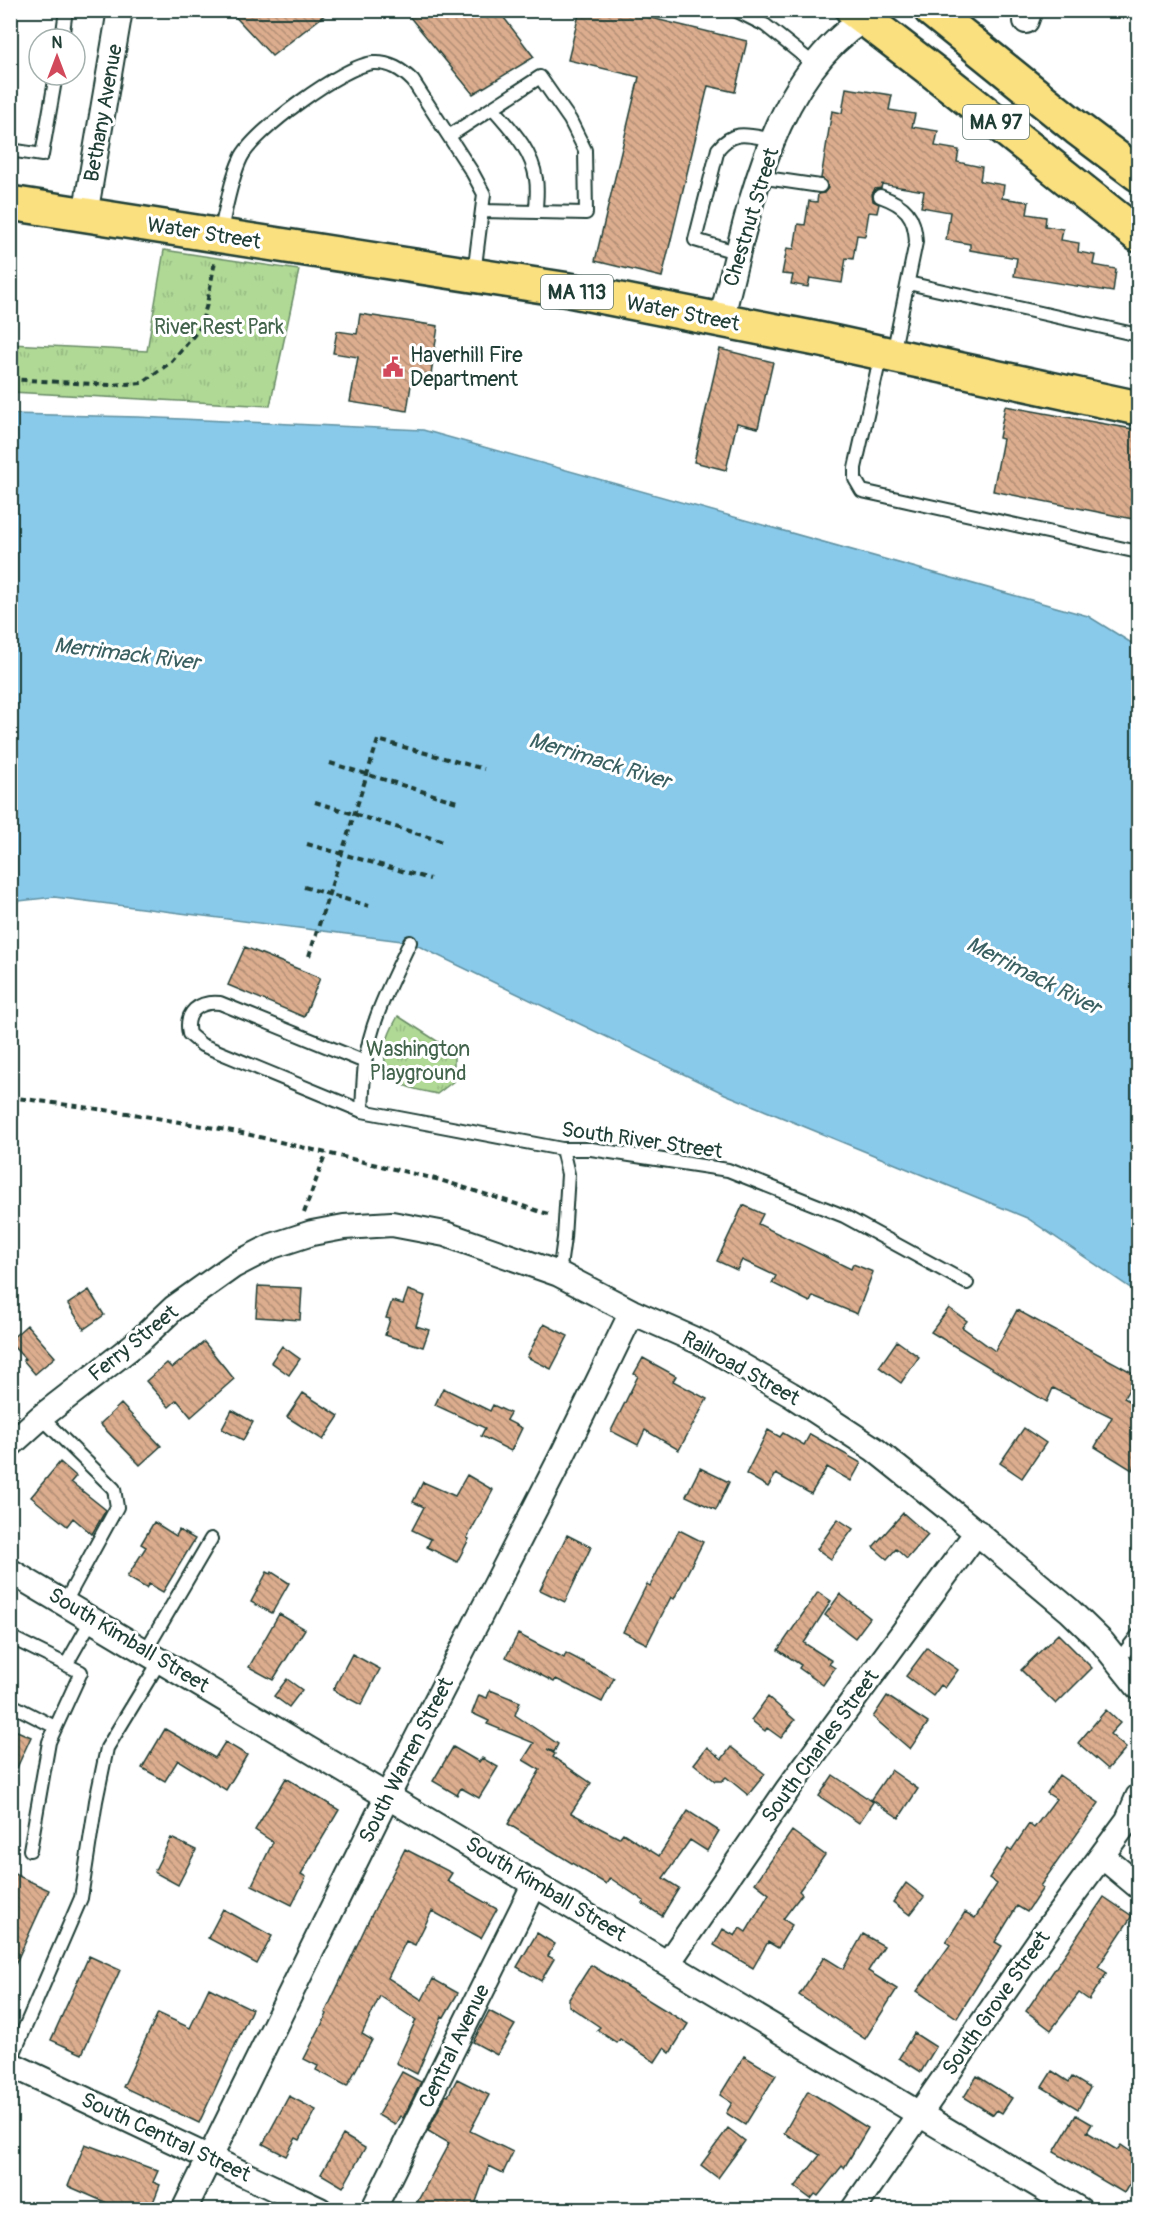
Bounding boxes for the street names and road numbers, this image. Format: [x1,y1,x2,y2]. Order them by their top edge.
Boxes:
street label: Bethany Avenue [78,42,129,184]
road number: MA 97 [963,105,1029,139]
street label: Chestnut Street [718,144,786,290]
street label: Water Street [145,211,263,256]
road number: MA 113 [541,275,613,309]
street label: Water Street [624,289,742,338]
street label: South River Street [560,1116,725,1165]
street label: Ferry Street [83,1299,184,1388]
street label: Railroad Street [677,1325,805,1412]
street label: South Kimball Street [43,1582,215,1699]
street label: South Charles Street [756,1664,885,1828]
street label: South Warren Street [353,1672,460,1848]
street label: South Kimball Street [460,1831,632,1948]
street label: South Grove Street [936,1925,1057,2081]
street label: Central Avenue [413,1979,496,2113]
street label: South Central Street [77,2086,255,2189]

